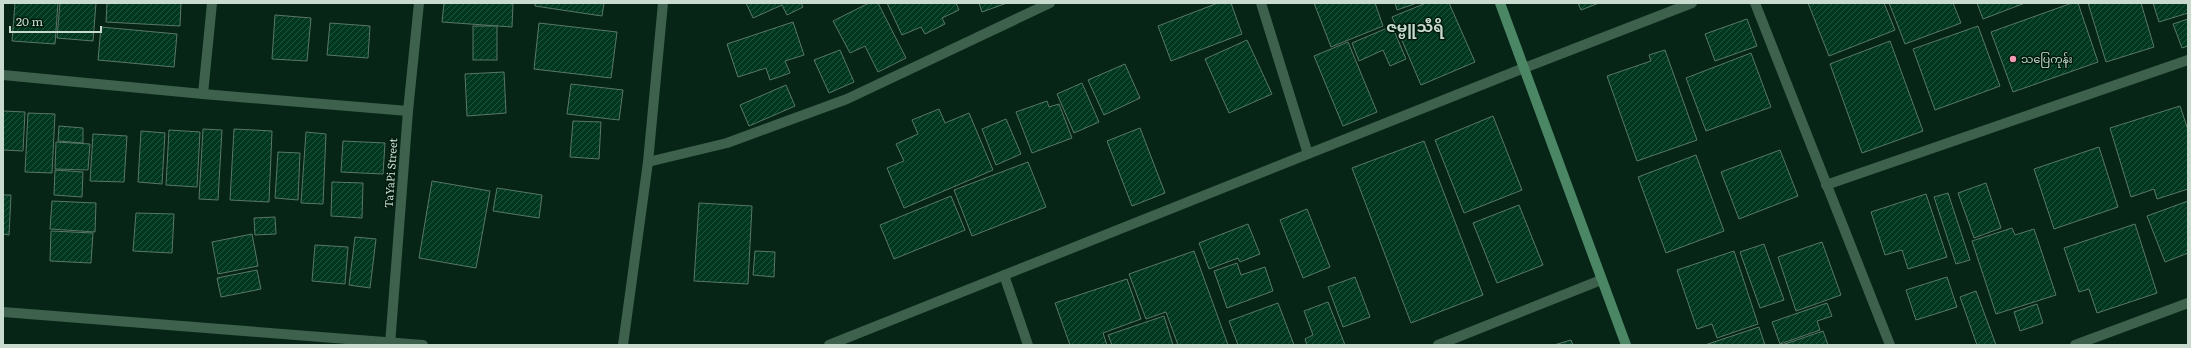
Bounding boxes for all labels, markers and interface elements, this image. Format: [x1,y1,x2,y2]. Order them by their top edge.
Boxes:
scale bar [10,8,101,34]
text: 20 m [16,12,43,30]
district label: ဇမ္ဗူသီရိ [1386,14,1444,39]
place label: သပြေကုန်း [2021,50,2073,68]
marker: သပြေကုန်း [2008,54,2018,64]
street label: TaYaPi Street [380,137,400,208]

